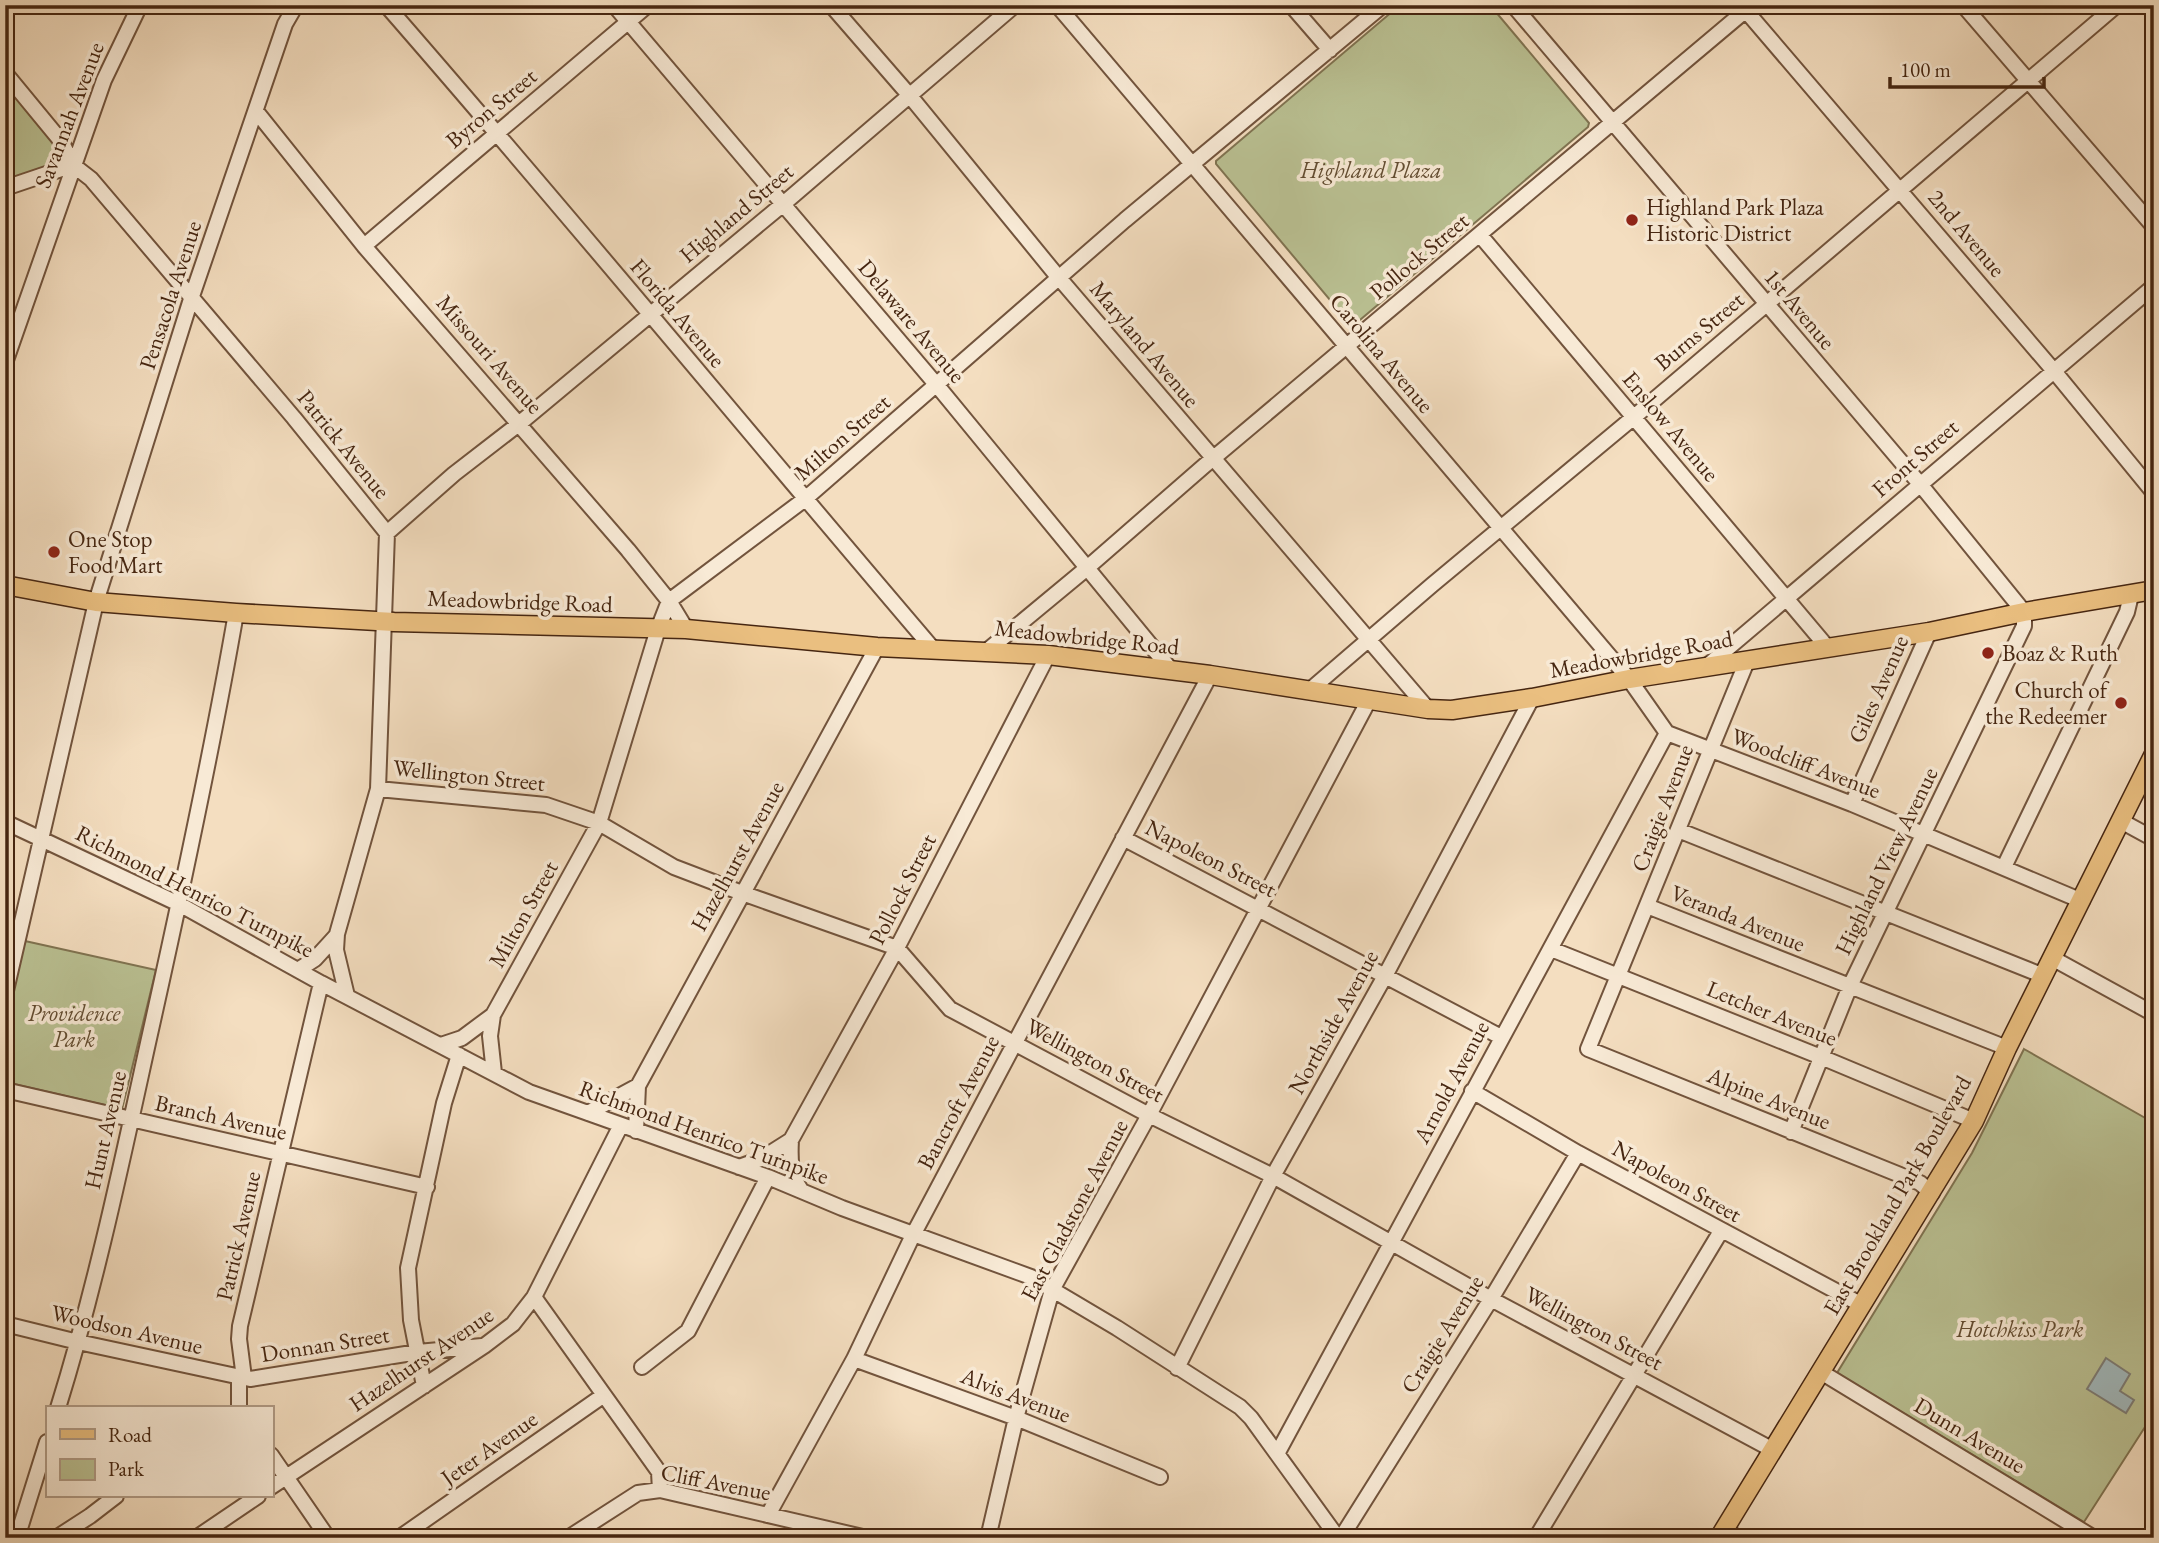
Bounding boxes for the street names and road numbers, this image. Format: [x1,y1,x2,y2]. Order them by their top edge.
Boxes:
street label: Savannah Avenue [27,38,111,192]
street label: Byron Street [439,61,543,155]
street label: Highland Street [673,156,800,269]
street label: 2nd Avenue [1922,183,2012,283]
street label: Pollock Street [1363,205,1475,306]
street label: Pensacola Avenue [132,217,208,373]
street label: Florida Avenue [624,252,732,374]
street label: Delaware Avenue [852,253,972,389]
street label: 1st Avenue [1758,262,1842,356]
street label: Maryland Avenue [1083,274,1207,414]
street label: Burns Street [1648,284,1751,377]
street label: Carolina Avenue [1323,287,1441,419]
street label: Missouri Avenue [430,288,550,420]
street label: Enslow Avenue [1616,364,1726,488]
street label: Patrick Avenue [291,383,397,505]
street label: Milton Street [788,387,897,487]
street label: Front Street [1865,412,1965,504]
street label: Meadowbridge Road [427,583,614,619]
street label: Meadowbridge Road [993,612,1181,662]
street label: Meadowbridge Road [1547,623,1735,685]
street label: Giles Avenue [1841,630,1915,748]
street label: Woodcliff Avenue [1727,721,1885,805]
street label: Craigie Avenue [1624,740,1700,876]
street label: Wellington Street [392,752,547,798]
street label: Highland View Avenue [1828,762,1944,960]
street label: Hazelhurst Avenue [683,775,791,936]
street label: Napoleon Street [1140,812,1282,904]
street label: Richmond Henrico Turnpike [71,818,319,964]
street label: Pollock Street [861,828,943,949]
street label: Milton Street [481,855,565,973]
street label: Veranda Avenue [1666,877,1810,959]
street label: Northside Avenue [1281,944,1385,1100]
street label: Letcher Avenue [1702,973,1842,1053]
street label: Wellington Street [1021,1011,1170,1109]
street label: Arnold Avenue [1406,1016,1496,1149]
street label: Bancroft Avenue [910,1030,1006,1174]
street label: Alpine Avenue [1702,1059,1835,1136]
street label: Hunt Avenue [77,1068,133,1192]
street label: East Brookland Park Boulevard [1816,1069,1978,1320]
street label: Richmond Henrico Turnpike [575,1073,833,1191]
street label: Branch Avenue [152,1087,290,1147]
street label: East Gladstone Avenue [1013,1114,1135,1306]
street label: Napoleon Street [1607,1133,1748,1229]
street label: Patrick Avenue [209,1168,267,1304]
street label: Craigie Avenue [1394,1269,1490,1399]
street label: Wellington Street [1520,1279,1669,1377]
street label: Woodson Avenue [48,1297,206,1361]
street label: Hazelhurst Avenue [343,1300,499,1418]
street label: Donnan Street [259,1319,392,1369]
street label: Alvis Avenue [956,1360,1075,1430]
street label: Dunn Avenue [1909,1390,2031,1480]
street label: Jeter Avenue [433,1404,543,1493]
street label: Cliff Avenue [658,1457,774,1507]

